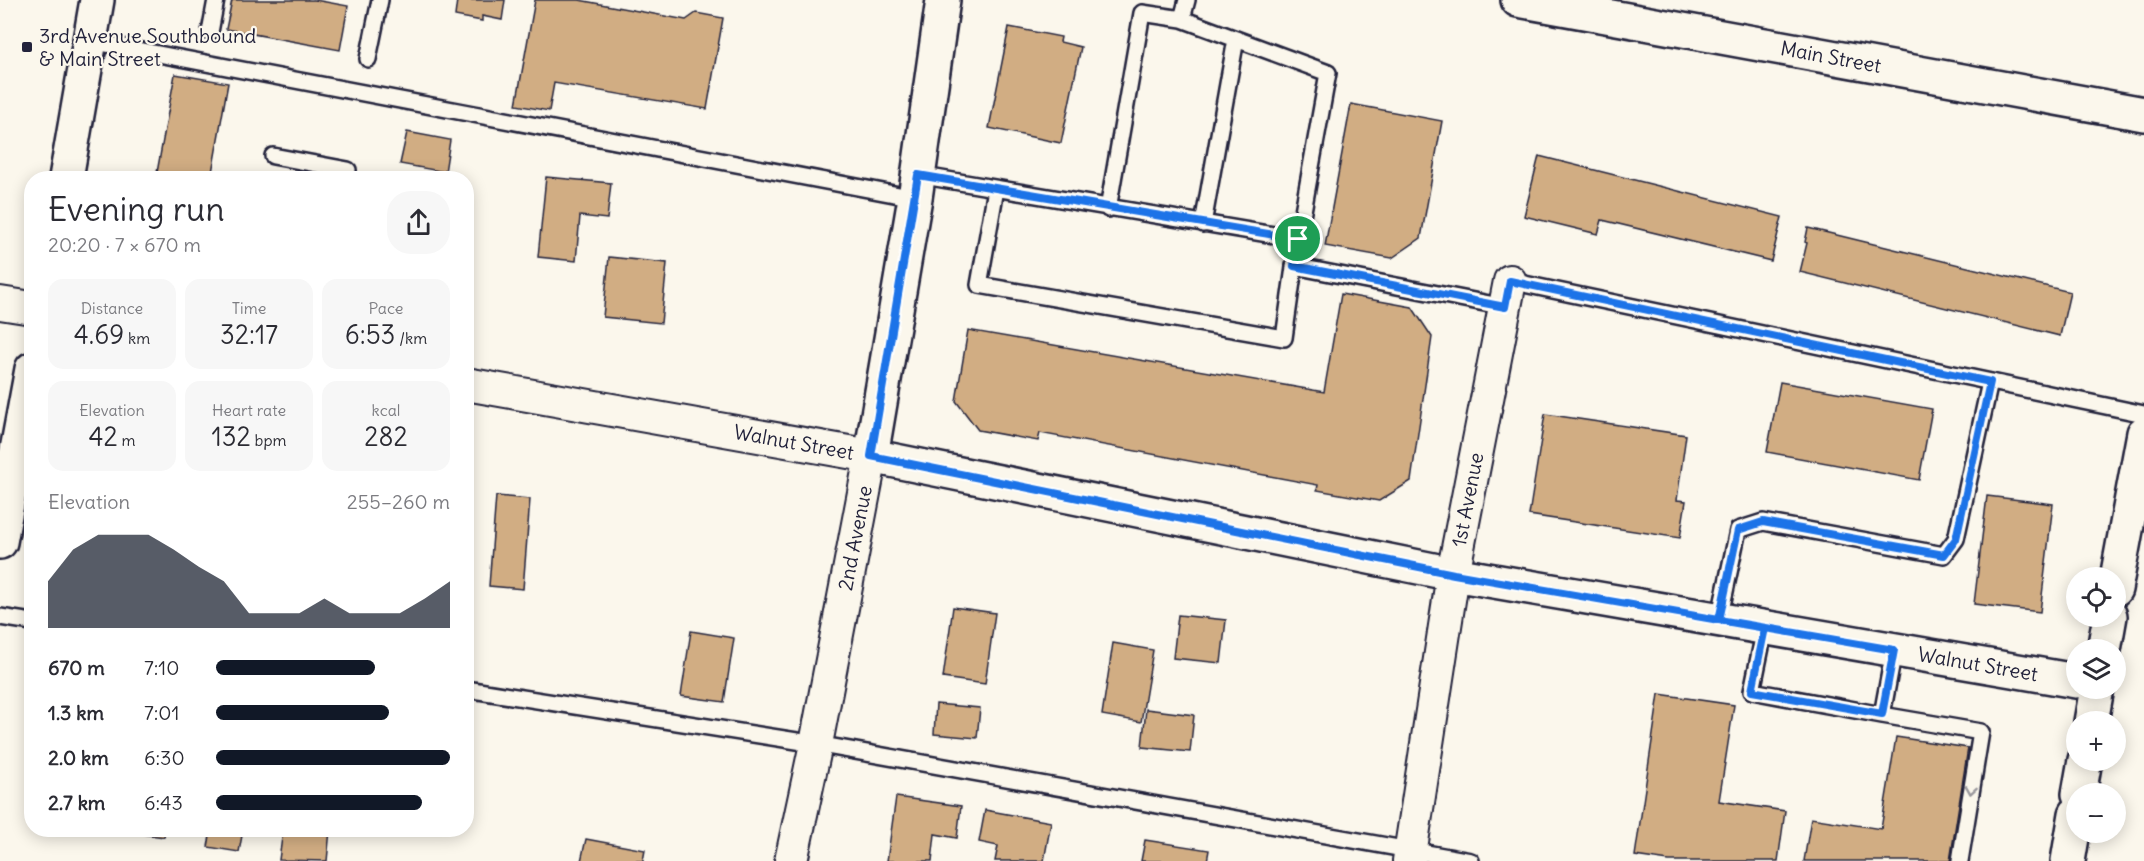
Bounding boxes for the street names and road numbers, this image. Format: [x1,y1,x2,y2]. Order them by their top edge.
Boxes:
street label: Main Street [1779,35,1883,78]
street label: Walnut Street [732,419,856,465]
street label: 1st Avenue [1446,450,1488,549]
street label: 2nd Avenue [832,483,877,592]
street label: Walnut Street [1916,641,2040,686]

